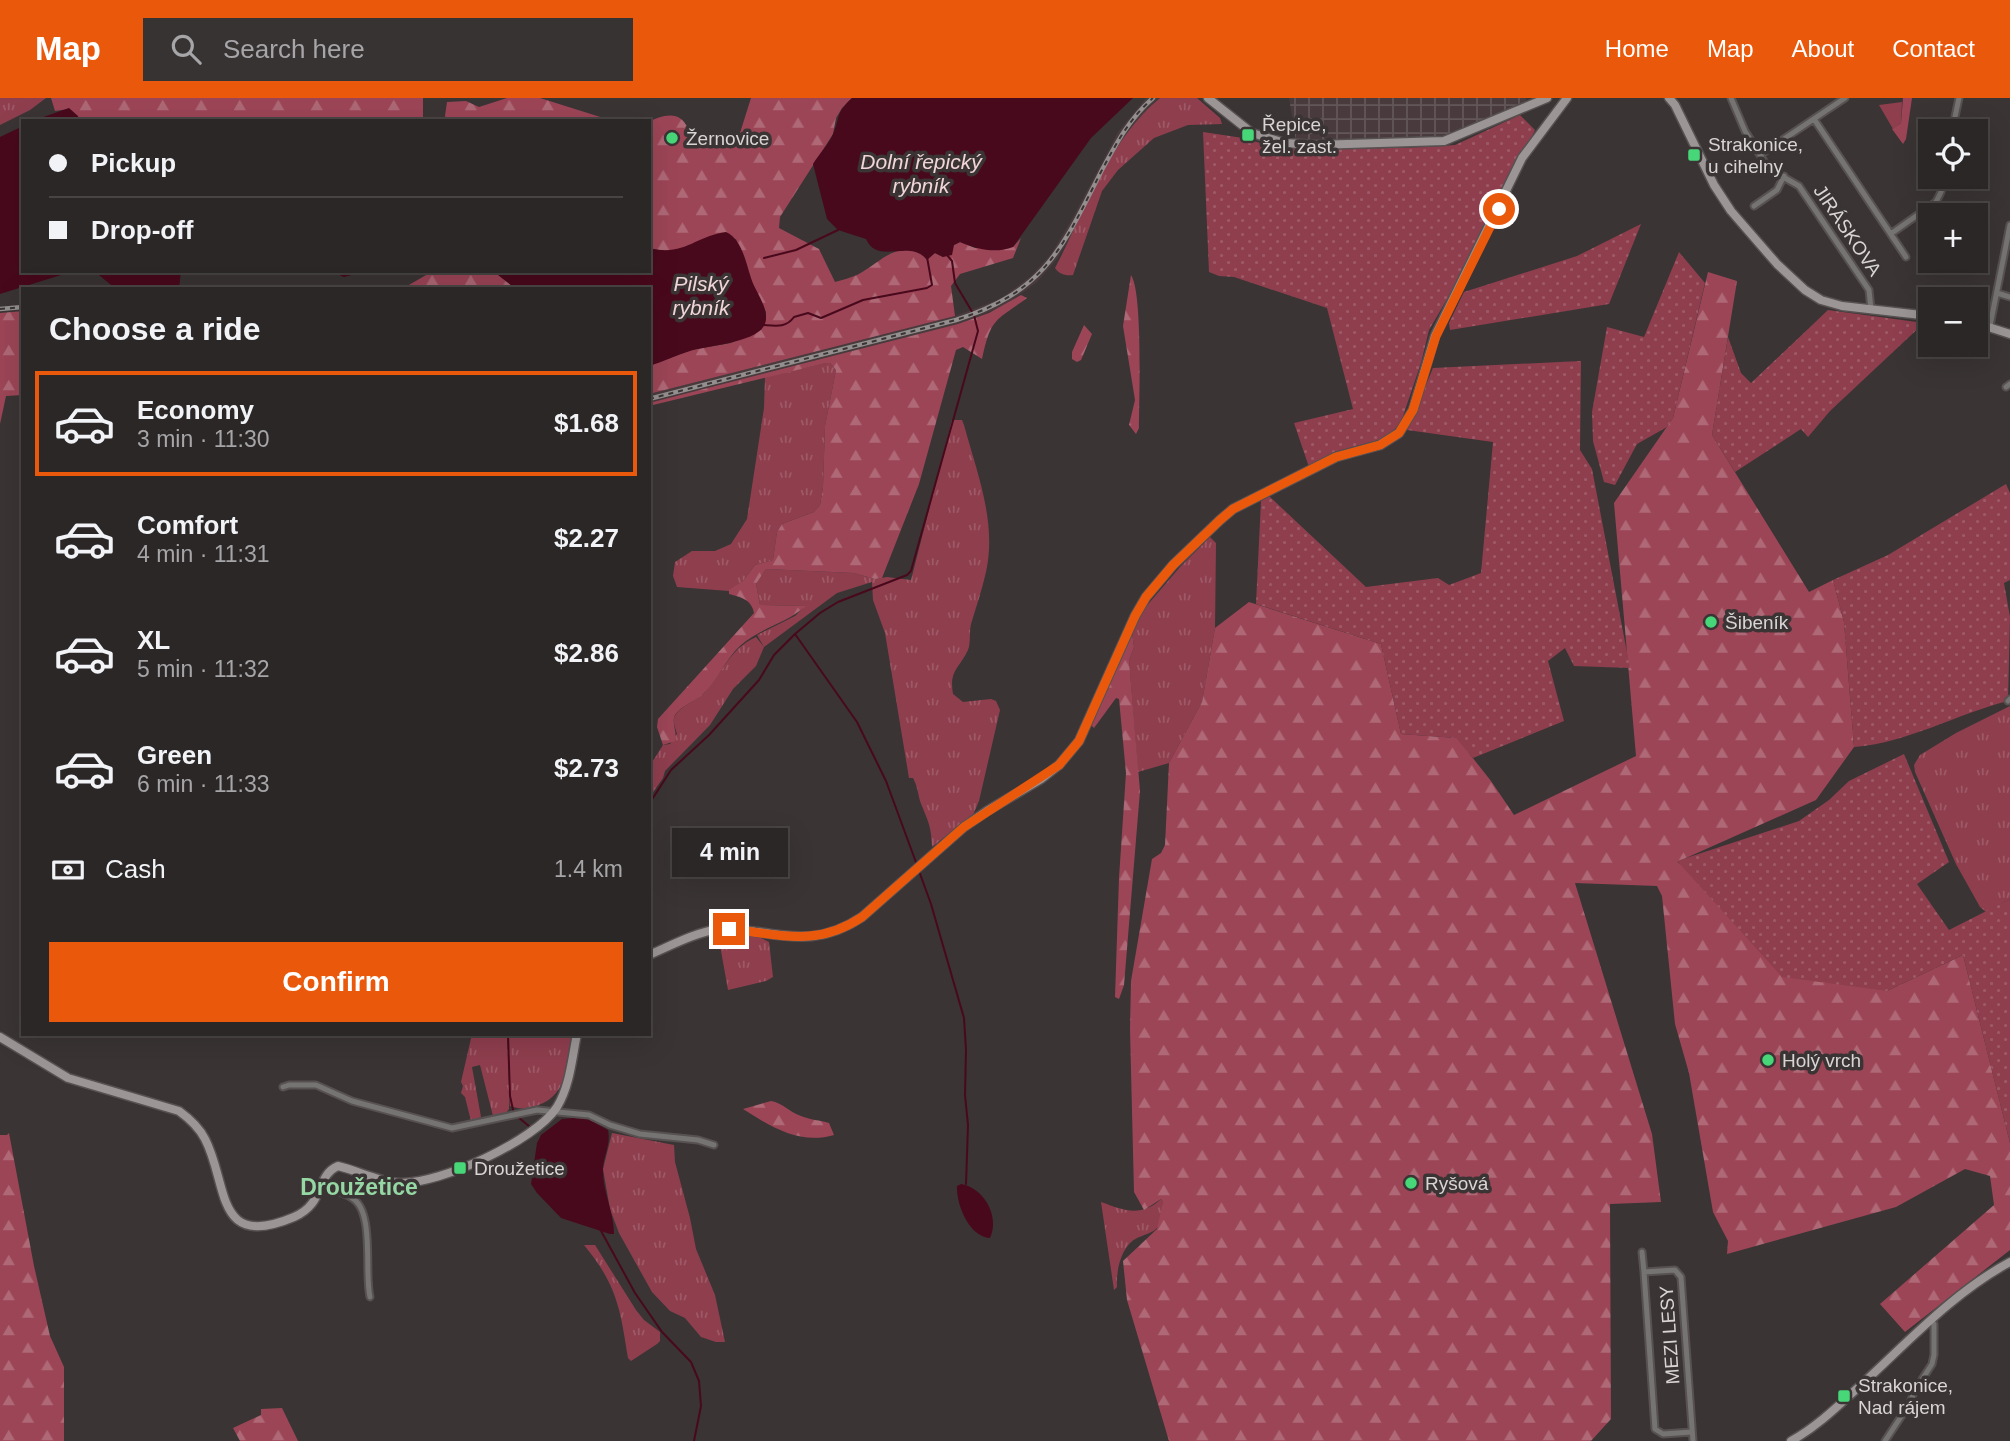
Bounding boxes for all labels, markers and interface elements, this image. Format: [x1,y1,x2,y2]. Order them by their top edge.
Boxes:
search box [143,18,633,81]
text: Map [35,30,101,67]
icon: search [167,30,205,68]
text: Search here [223,34,365,64]
text: Home [1605,35,1669,62]
text: Map [1707,35,1754,62]
text: About [1792,35,1854,62]
text: Contact [1892,35,1975,62]
place label: Řepice, žel. zast. [1262,114,1337,157]
map controls [1918,119,1988,357]
button: locate [1918,119,1988,189]
marker: Řepice, žel. zast. [1240,127,1256,143]
place label: Žernovice [686,128,769,149]
marker: Žernovice [664,130,680,146]
place label: Strakonice, u cihelny [1708,134,1803,177]
marker: Strakonice, u cihelny [1686,147,1702,163]
text: Pickup [91,148,176,178]
water label: Dolní řepický rybník [860,150,983,197]
street label: JIRÁSKOVA [1809,181,1886,280]
route start [1483,193,1515,225]
button: + [1918,203,1988,273]
text: Drop-off [91,215,194,245]
water label: Pilský rybník [672,272,731,319]
button: − [1918,287,1988,357]
text: Choose a ride [49,311,261,347]
icon: car [53,392,116,455]
text: Economy [137,395,254,425]
text: $1.68 [554,408,619,438]
text: 3 min · 11:30 [137,426,270,452]
icon: car [53,507,116,570]
text: Comfort [137,510,238,540]
text: $2.27 [554,523,619,553]
text: 4 min · 11:31 [137,541,270,567]
place label: Šibeník [1725,612,1789,633]
marker: Šibeník [1703,614,1719,630]
icon: car [53,622,116,685]
text: XL [137,625,170,655]
text: $2.86 [554,638,619,668]
text: 5 min · 11:32 [137,656,270,682]
icon: car [53,737,116,800]
text: Green [137,740,212,770]
text: $2.73 [554,753,619,783]
text: 6 min · 11:33 [137,771,270,797]
callout: 4 min [671,828,787,876]
text: 4 min [700,839,760,865]
icon: cash [49,851,87,889]
text: Cash [105,854,166,884]
text: 1.4 km [554,856,623,882]
route end [713,913,745,945]
button: Confirm [49,942,623,1022]
place label: Holý vrch [1782,1050,1861,1071]
marker: Holý vrch [1760,1052,1776,1068]
place label: Droužetice [474,1158,565,1179]
marker: Droužetice [452,1160,468,1176]
place label: Ryšová [1425,1173,1489,1194]
district label: Droužetice [300,1174,418,1200]
marker: Ryšová [1403,1175,1419,1191]
street label: MEZI LESY [1656,1284,1683,1385]
place label: Strakonice, Nad rájem [1858,1375,1953,1418]
marker: Strakonice, Nad rájem [1836,1388,1852,1404]

